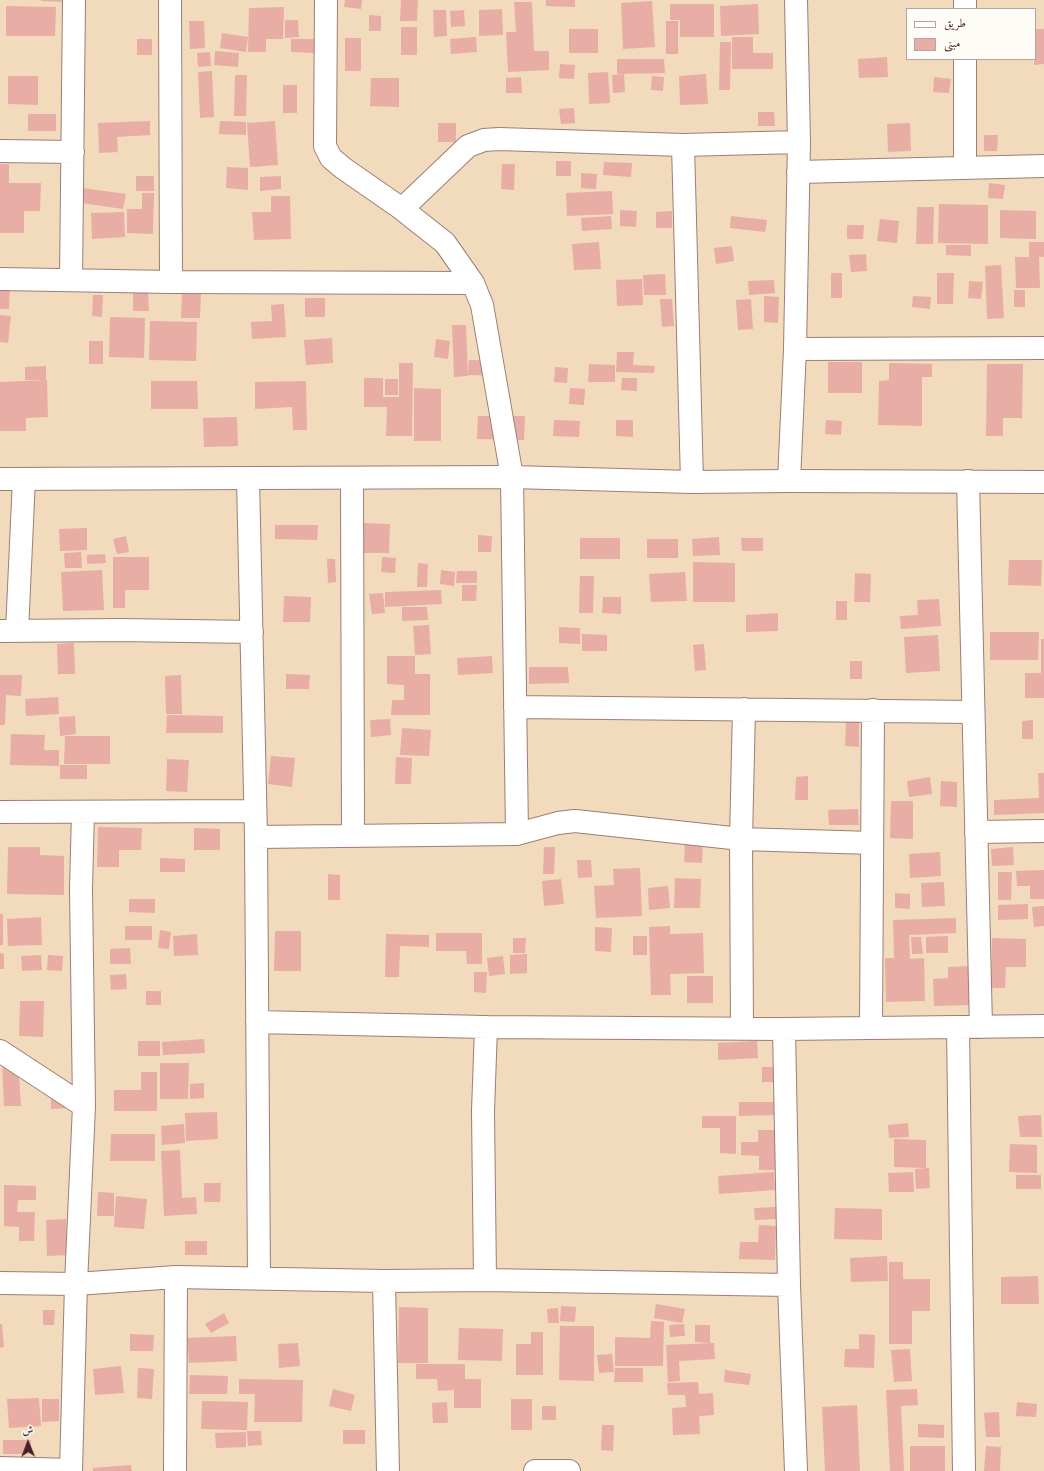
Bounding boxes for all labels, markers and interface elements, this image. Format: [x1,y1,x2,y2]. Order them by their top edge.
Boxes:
legend [906,8,1036,60]
text: طريق [944,15,966,33]
text: مبنى [944,35,960,53]
north arrow [8,1423,48,1463]
text: ش [22,1423,33,1439]

